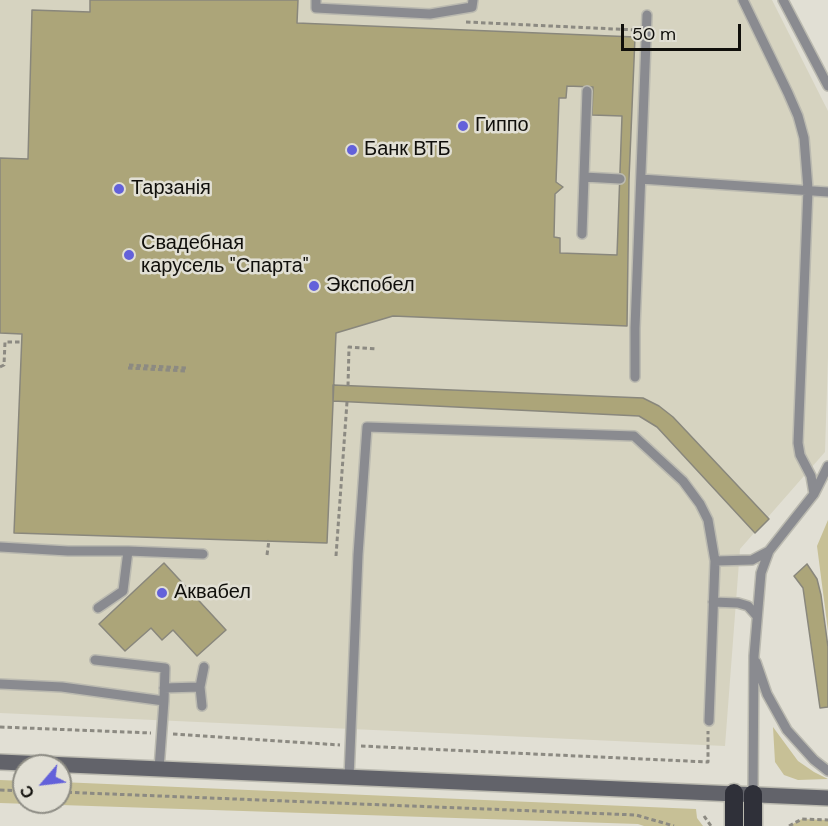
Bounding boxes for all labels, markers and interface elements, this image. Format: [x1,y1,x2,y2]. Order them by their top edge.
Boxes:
scale bar [624,12,744,50]
text: 50 m [632,22,676,46]
place label: Гиппо [475,114,529,138]
marker: Гиппо [456,119,470,133]
place label: Банк ВТБ [364,138,451,162]
marker: Банк ВТБ [345,143,359,157]
place label: Тарзанія [131,177,211,201]
marker: Тарзанія [112,182,126,196]
place label: Свадебная карусель "Спарта" [141,232,309,279]
marker: Свадебная карусель "Спарта" [122,248,136,262]
place label: Экспобел [326,274,415,298]
marker: Экспобел [307,279,321,293]
place label: Аквабел [174,581,251,605]
marker: Аквабел [155,586,169,600]
north arrow [12,754,72,814]
text: С [15,782,39,802]

